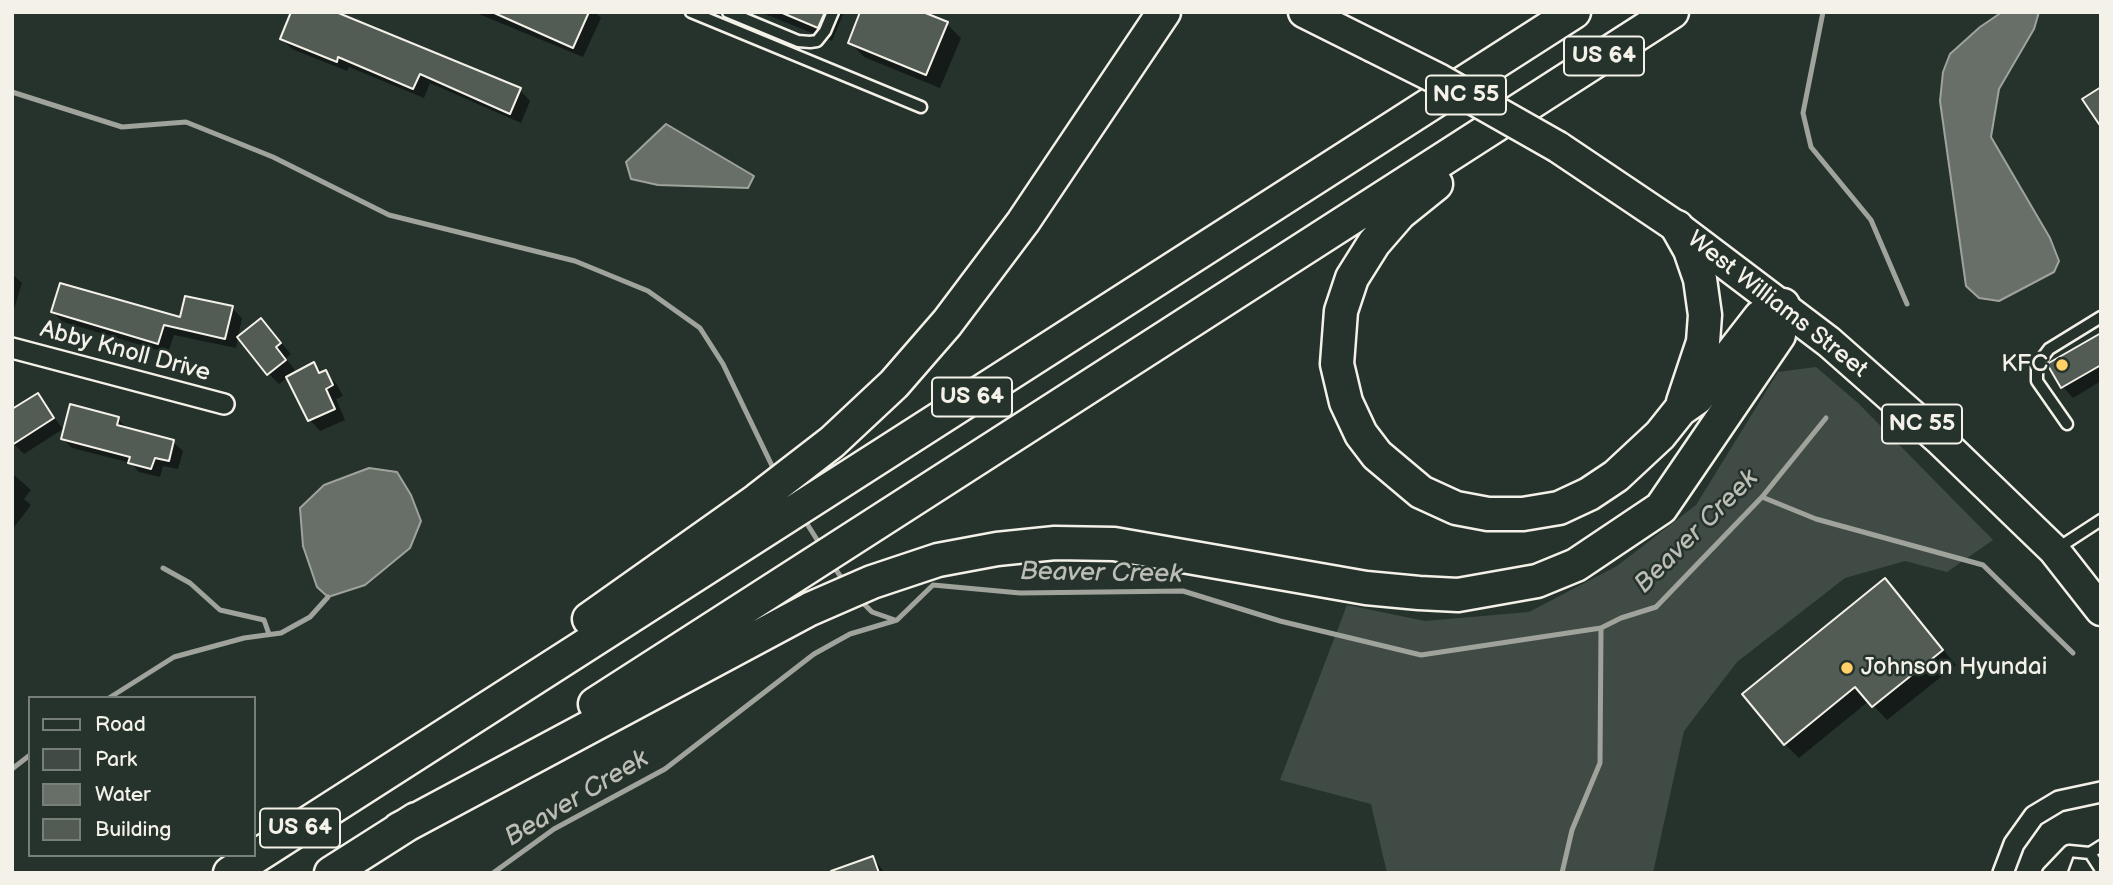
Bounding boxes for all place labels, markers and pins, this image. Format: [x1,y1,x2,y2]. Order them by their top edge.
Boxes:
place label: KFC [2001,351,2048,379]
marker: KFC [2054,357,2070,373]
place label: Johnson Hyundai [1861,654,2047,682]
marker: Johnson Hyundai [1839,660,1855,676]

